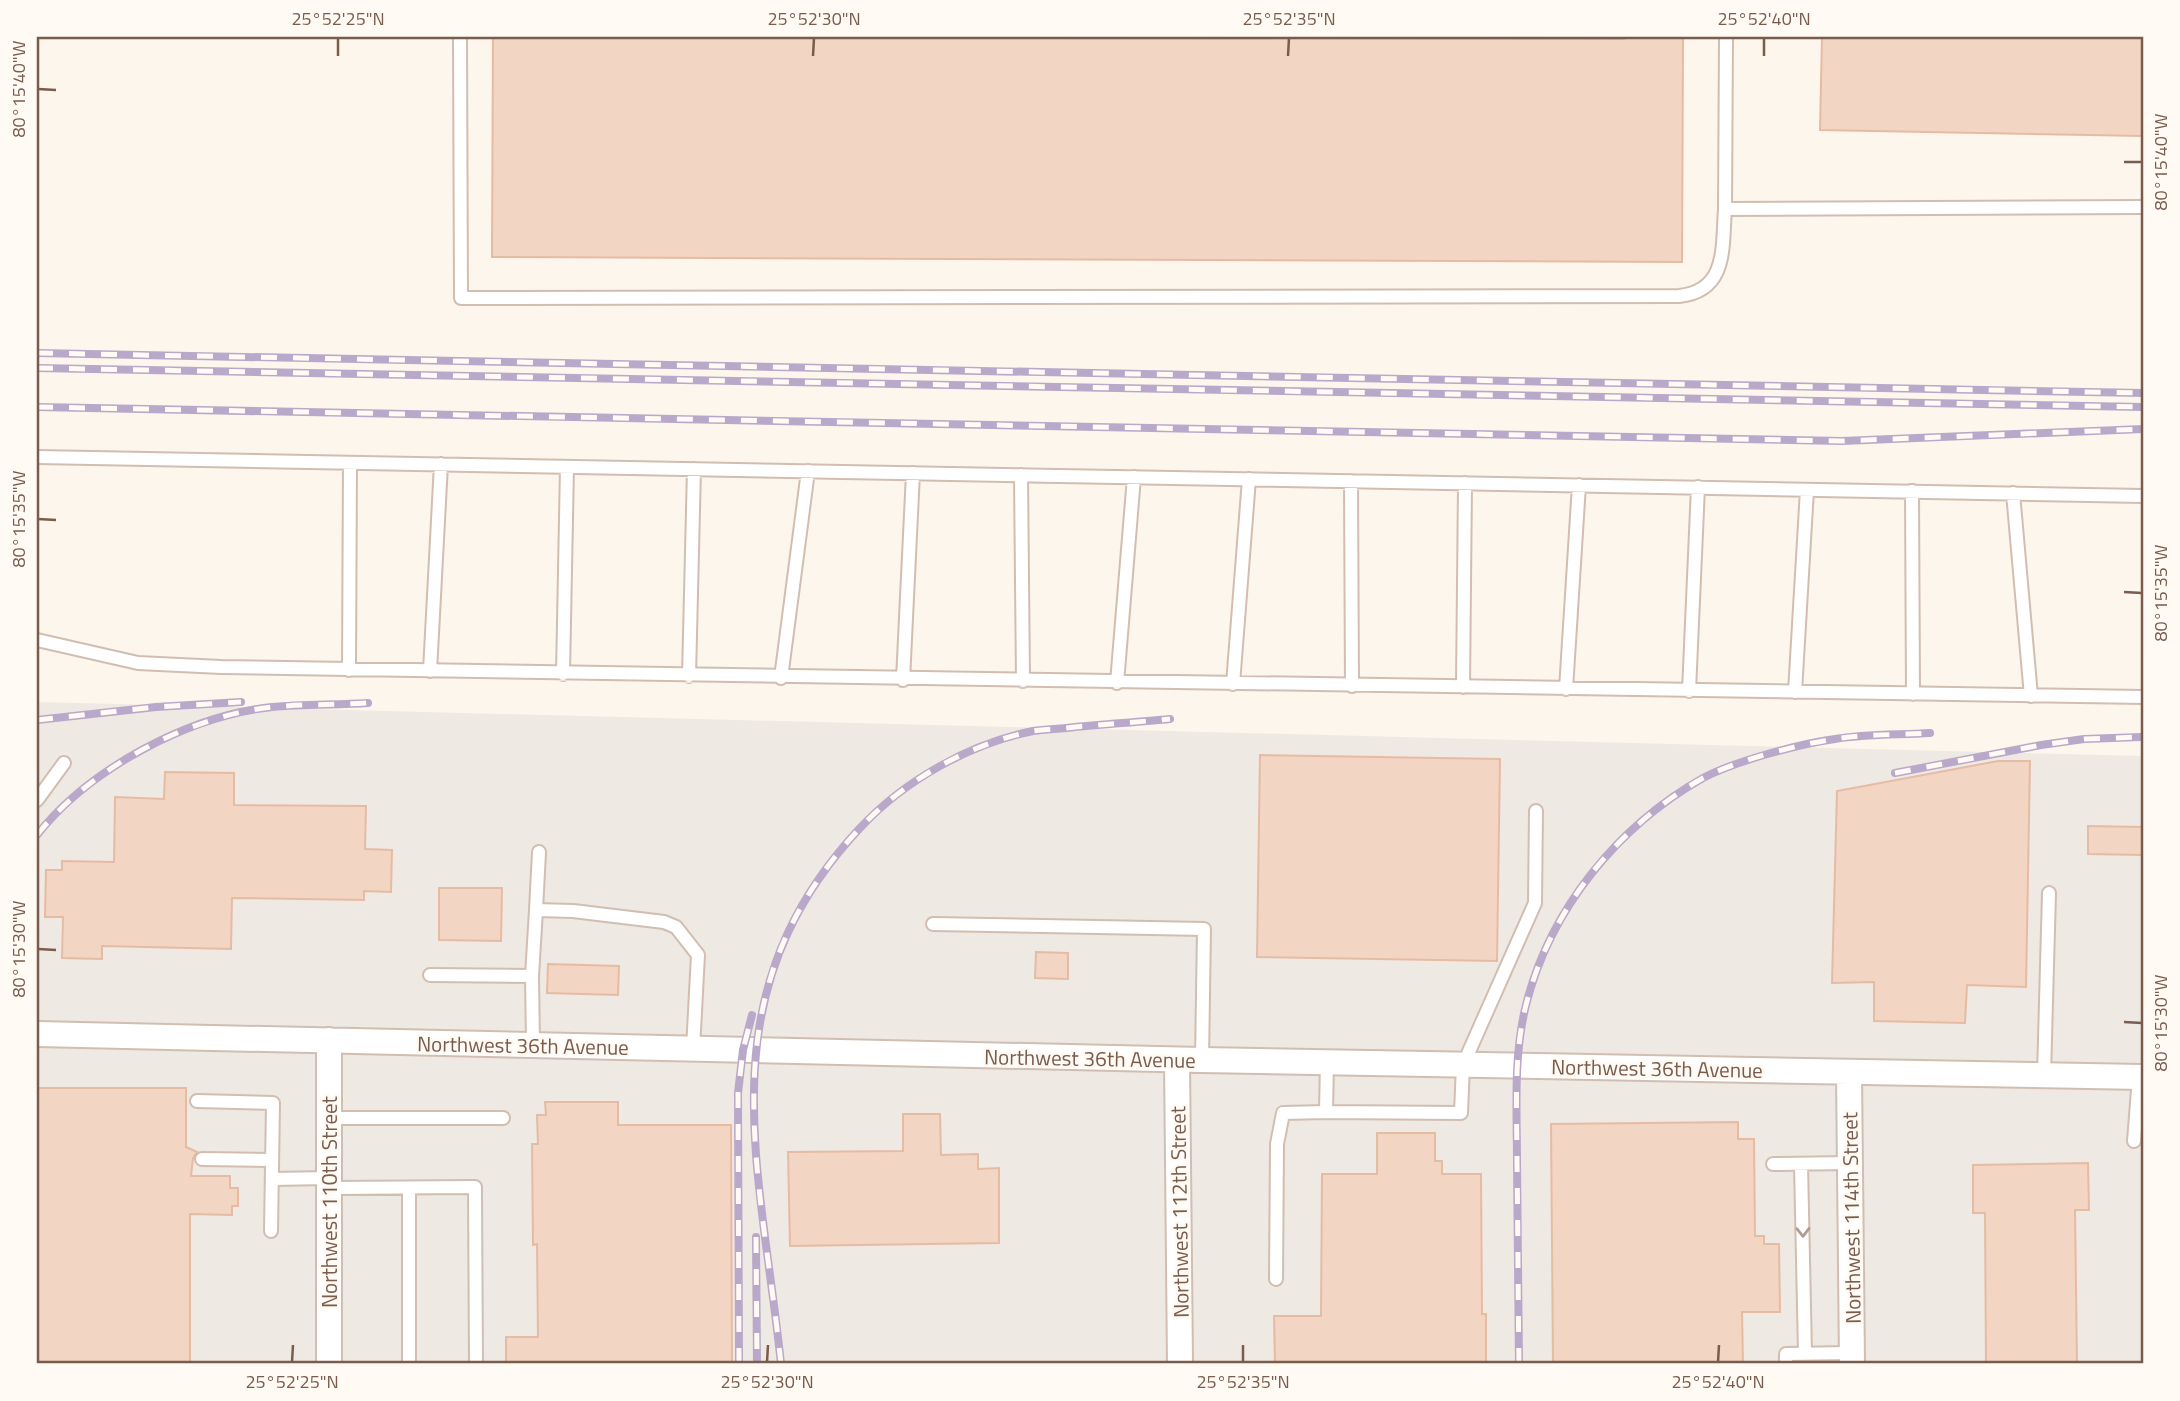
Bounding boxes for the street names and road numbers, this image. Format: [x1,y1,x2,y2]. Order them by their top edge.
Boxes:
street label: Northwest 36th Avenue [417,1027,629,1063]
street label: Northwest 36th Avenue [984,1040,1196,1076]
street label: Northwest 36th Avenue [1551,1050,1763,1086]
street label: Northwest 110th Street [313,1095,345,1308]
street label: Northwest 112th Street [1161,1105,1197,1318]
street label: Northwest 114th Street [1833,1111,1869,1324]

